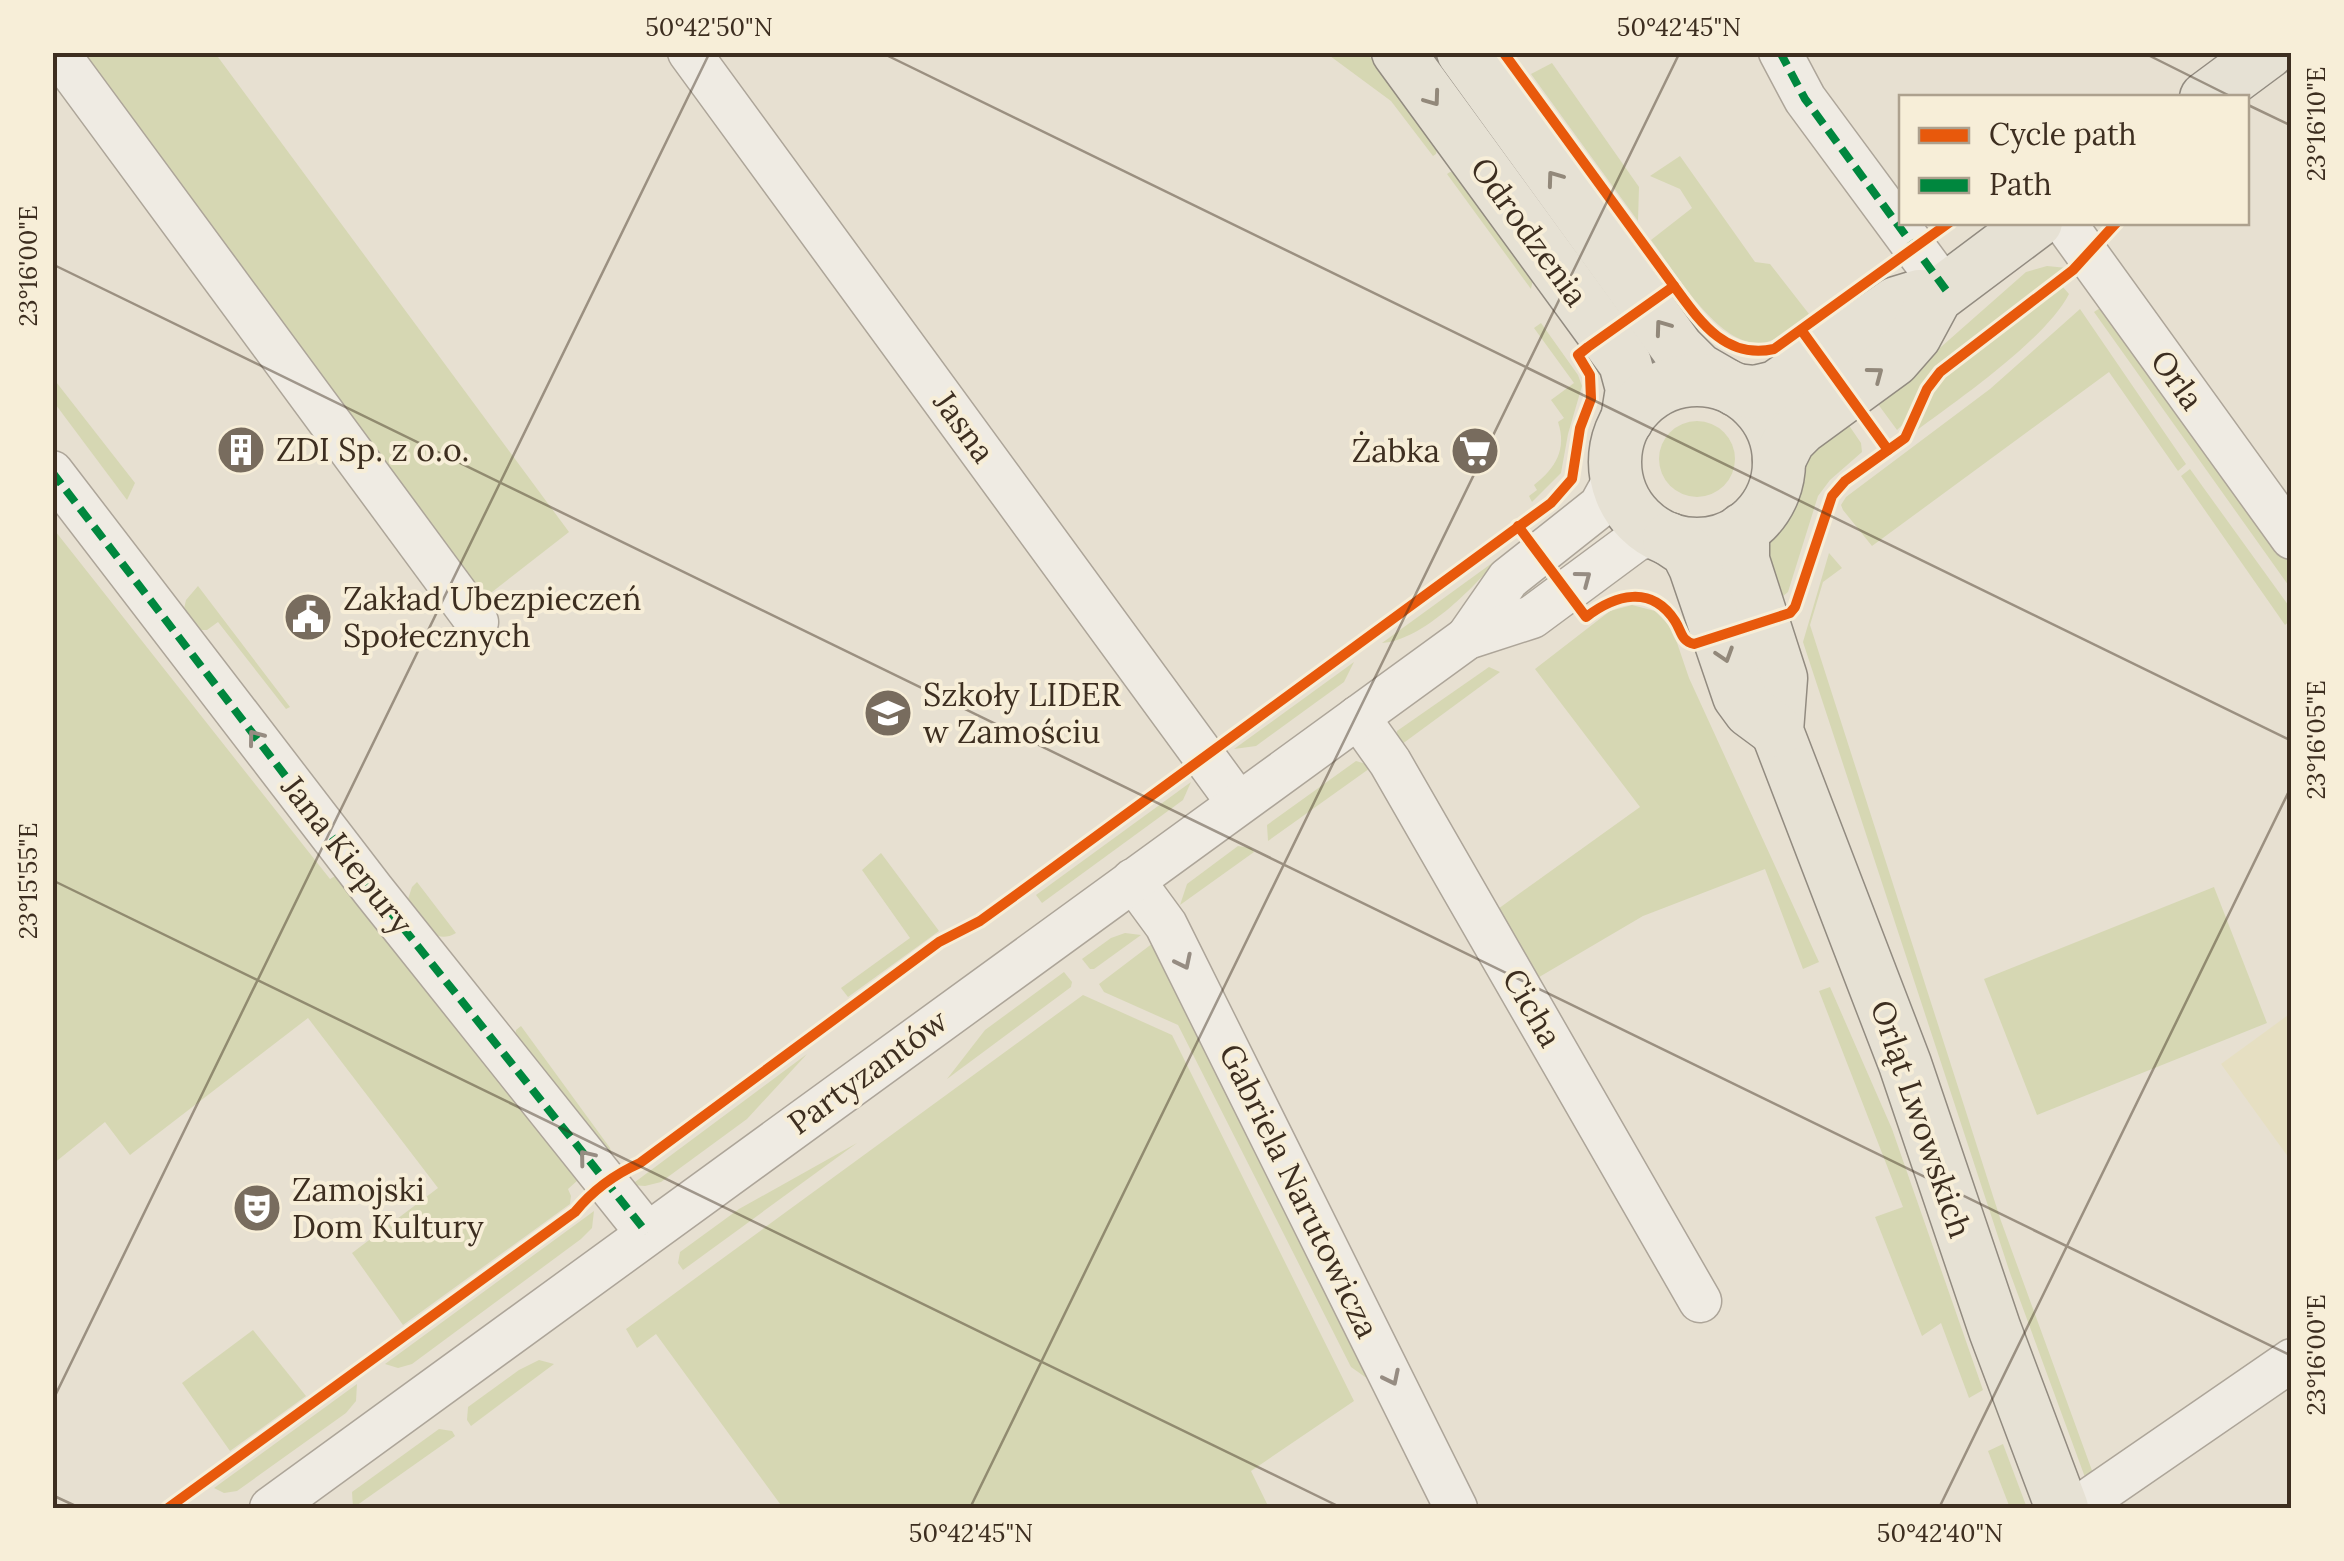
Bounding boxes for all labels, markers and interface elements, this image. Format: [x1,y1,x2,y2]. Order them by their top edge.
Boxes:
text: 50°42'50"N [645,11,773,43]
text: 50°42'45"N [1617,11,1741,43]
text: 23°16'10"E [2300,67,2332,181]
one-way arrow [1420,88,1439,107]
legend [1899,95,2249,225]
text: Cycle path [1989,115,2137,154]
street label: Odrodzenia [1462,149,1597,314]
text: Path [1989,165,2052,203]
one-way arrow [1548,171,1565,189]
text: 23°16'00"E [12,205,44,327]
one-way arrow [1656,320,1673,338]
street label: Orla [2142,342,2213,418]
one-way arrow [1865,368,1883,385]
street label: Jasna [924,382,1004,471]
building icon: ZDI Sp. z o.o. [215,424,267,476]
supermarket icon: Żabka [1449,425,1501,477]
place label: ZDI Sp. z o.o. [276,429,469,470]
place label: Żabka [1352,430,1440,471]
one-way arrow [1572,572,1591,591]
place label: Zakład Ubezpieczeń Społecznych [343,578,641,656]
public building icon: Zakład Ubezpieczeń Społecznych [282,591,334,643]
one-way arrow [1713,646,1734,663]
place label: Szkoły LIDER w Zamościu [923,674,1122,752]
text: 23°16'05"E [2300,680,2332,800]
school or university icon: Szkoły LIDER w Zamościu [862,687,914,739]
one-way arrow [250,730,267,748]
street label: Jana Kiepury [272,766,422,942]
text: 23°15'55"E [12,823,44,939]
one-way arrow [1172,951,1192,969]
street label: Cicha [1494,961,1571,1054]
street label: Orląt Lwowskich [1862,995,1981,1243]
street label: Partyzantów [780,1000,956,1143]
street label: Gabriela Narutowicza [1210,1037,1388,1345]
one-way arrow [580,1150,598,1168]
place label: Zamojski Dom Kultury [292,1169,484,1247]
theatre icon: Zamojski Dom Kultury [231,1182,283,1234]
text: 23°16'00"E [2300,1294,2332,1416]
one-way arrow [1379,1368,1399,1386]
text: 50°42'45"N [909,1517,1033,1549]
text: 50°42'40"N [1877,1517,2003,1549]

